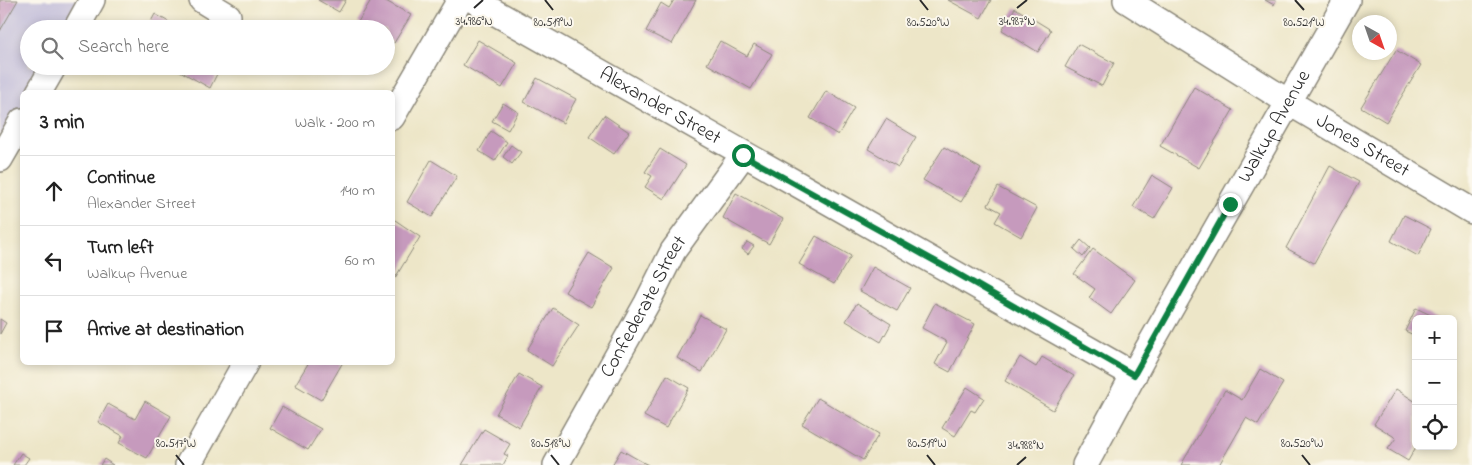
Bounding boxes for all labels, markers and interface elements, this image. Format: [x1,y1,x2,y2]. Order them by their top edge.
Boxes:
text: 34.986°N [455,13,493,31]
text: 34.987°N [999,13,1035,31]
text: 80.519°W [534,14,572,32]
text: 80.520°W [907,14,949,32]
text: 80.521°W [1283,14,1325,32]
north arrow [1352,15,1397,60]
search box [20,20,395,75]
icon: search [38,34,66,62]
text: Search here [78,34,169,61]
street label: Alexander Street [594,60,727,153]
street label: Walkup Avenue [1231,65,1318,188]
street label: Jones Street [1310,107,1415,185]
text: 3 min [40,108,84,138]
text: Walk · 200 m [295,111,375,135]
route start [732,144,755,167]
text: Continue [87,165,155,192]
icon: ahead [40,177,68,205]
text: 140 m [340,179,375,203]
text: Alexander Street [87,192,196,216]
route end [1219,193,1242,216]
street label: Confederate Street [593,229,694,383]
text: Turn left [87,235,154,262]
icon: left [40,247,68,275]
text: 60 m [345,249,375,273]
text: Walkup Avenue [87,262,187,286]
map controls [1412,315,1457,450]
button: + [1412,315,1457,360]
icon: arrive [40,317,68,345]
text: Arrive at destination [87,317,244,344]
button: − [1412,360,1457,405]
button: locate [1412,405,1457,450]
text: 80.517°W [156,435,196,453]
text: 80.518°W [531,435,571,453]
text: 80.519°W [908,435,946,453]
text: 80.520°W [1281,435,1323,453]
text: 34.988°N [1008,437,1044,455]

